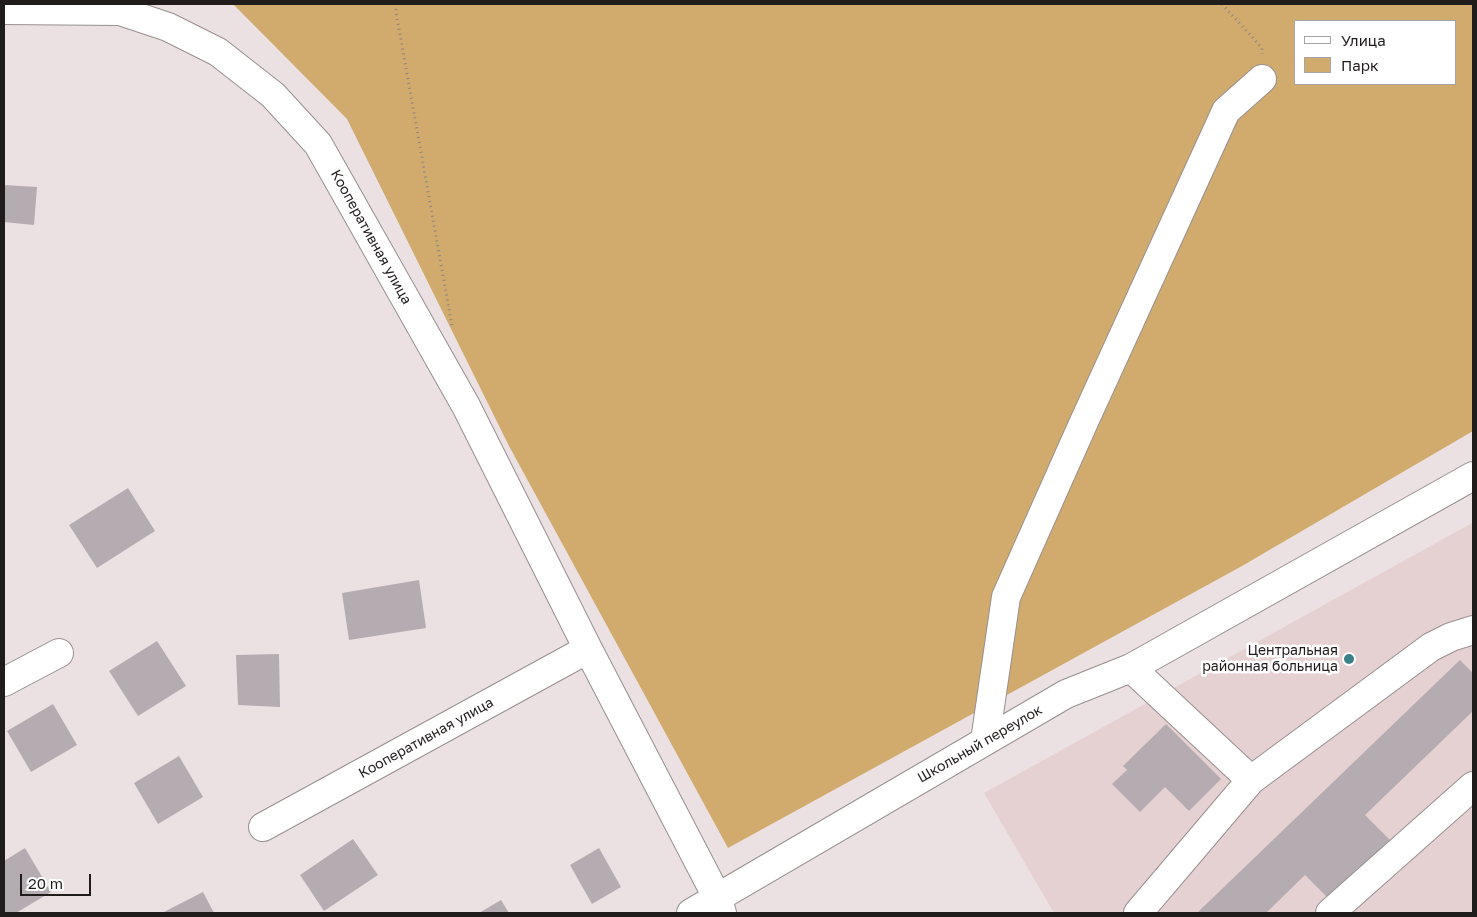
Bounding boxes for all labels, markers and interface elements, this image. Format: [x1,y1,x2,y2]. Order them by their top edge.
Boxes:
legend [1294,20,1457,85]
text: Улица [1341,31,1386,49]
text: Парк [1341,56,1379,74]
street label: Кооперативная улица [327,167,415,307]
place label: Центральная районная больница [1202,643,1338,676]
marker: Центральная районная больница [1342,652,1356,666]
street label: Кооперативная улица [356,694,496,782]
street label: Школьный переулок [915,701,1045,787]
scale bar [22,864,94,896]
text: 20 m [28,874,63,892]

